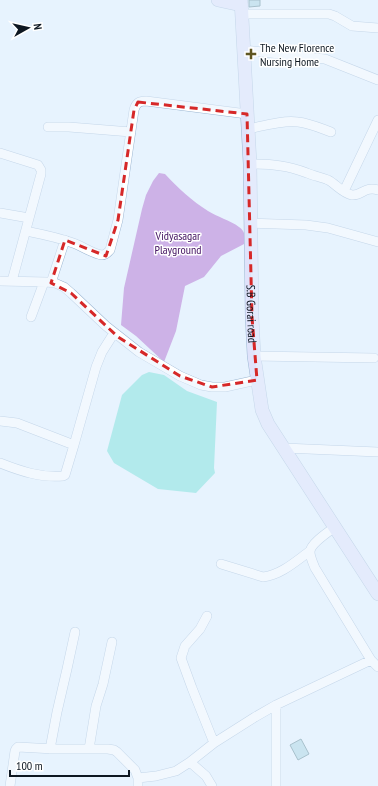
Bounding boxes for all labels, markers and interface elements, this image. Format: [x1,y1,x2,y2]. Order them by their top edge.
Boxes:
north arrow [8,8,48,48]
text: N [31,23,45,31]
place label: The New Florence Nursing Home [260,40,334,69]
marker: The New Florence Nursing Home [245,48,257,60]
park label: Vidyasagar Playground [155,228,201,257]
street label: S.B Gorai road [244,284,261,343]
scale bar [10,752,129,778]
text: 100 m [16,758,43,773]

